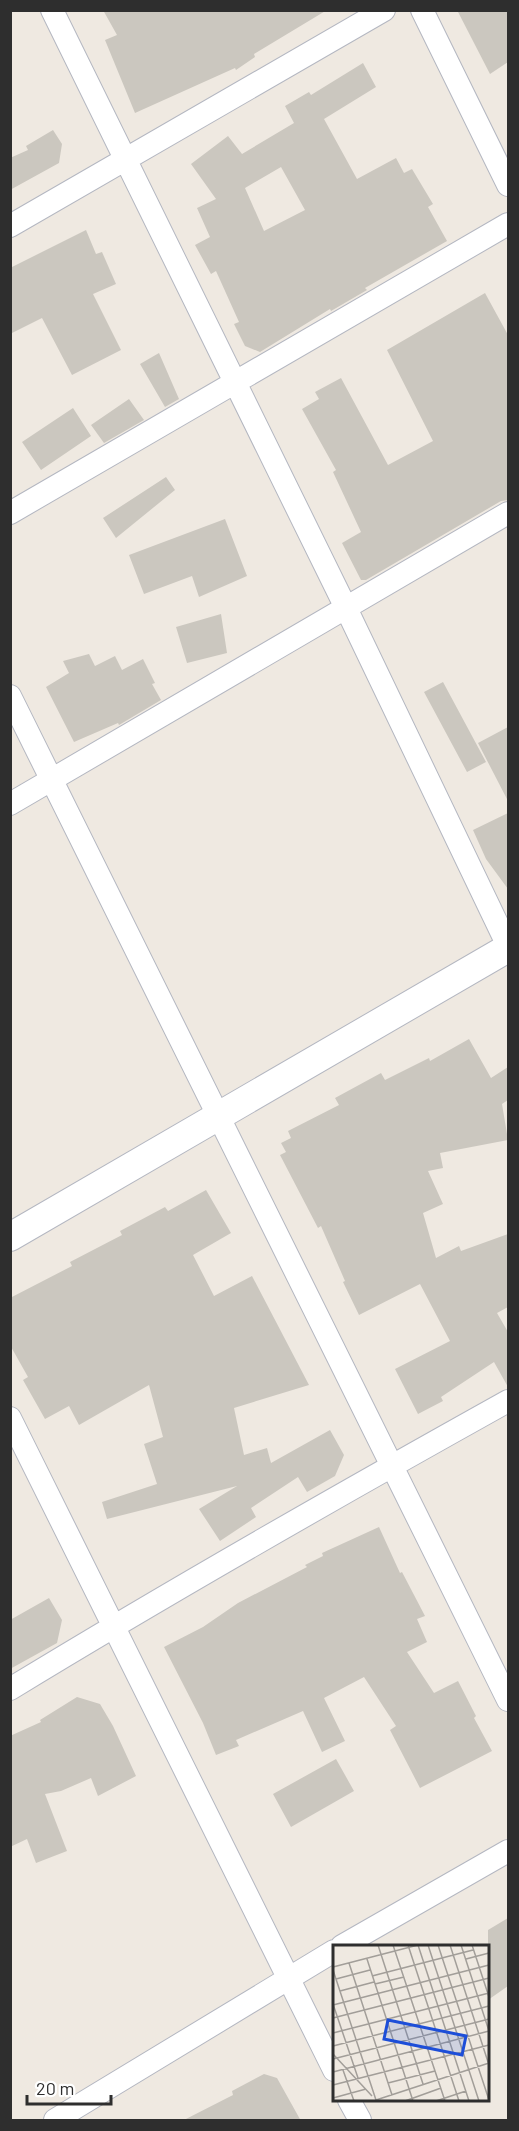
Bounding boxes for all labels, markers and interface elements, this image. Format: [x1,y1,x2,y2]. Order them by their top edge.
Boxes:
inset map [333,1945,489,2101]
scale bar [27,2068,111,2106]
text: 20 m [36,2077,74,2099]

